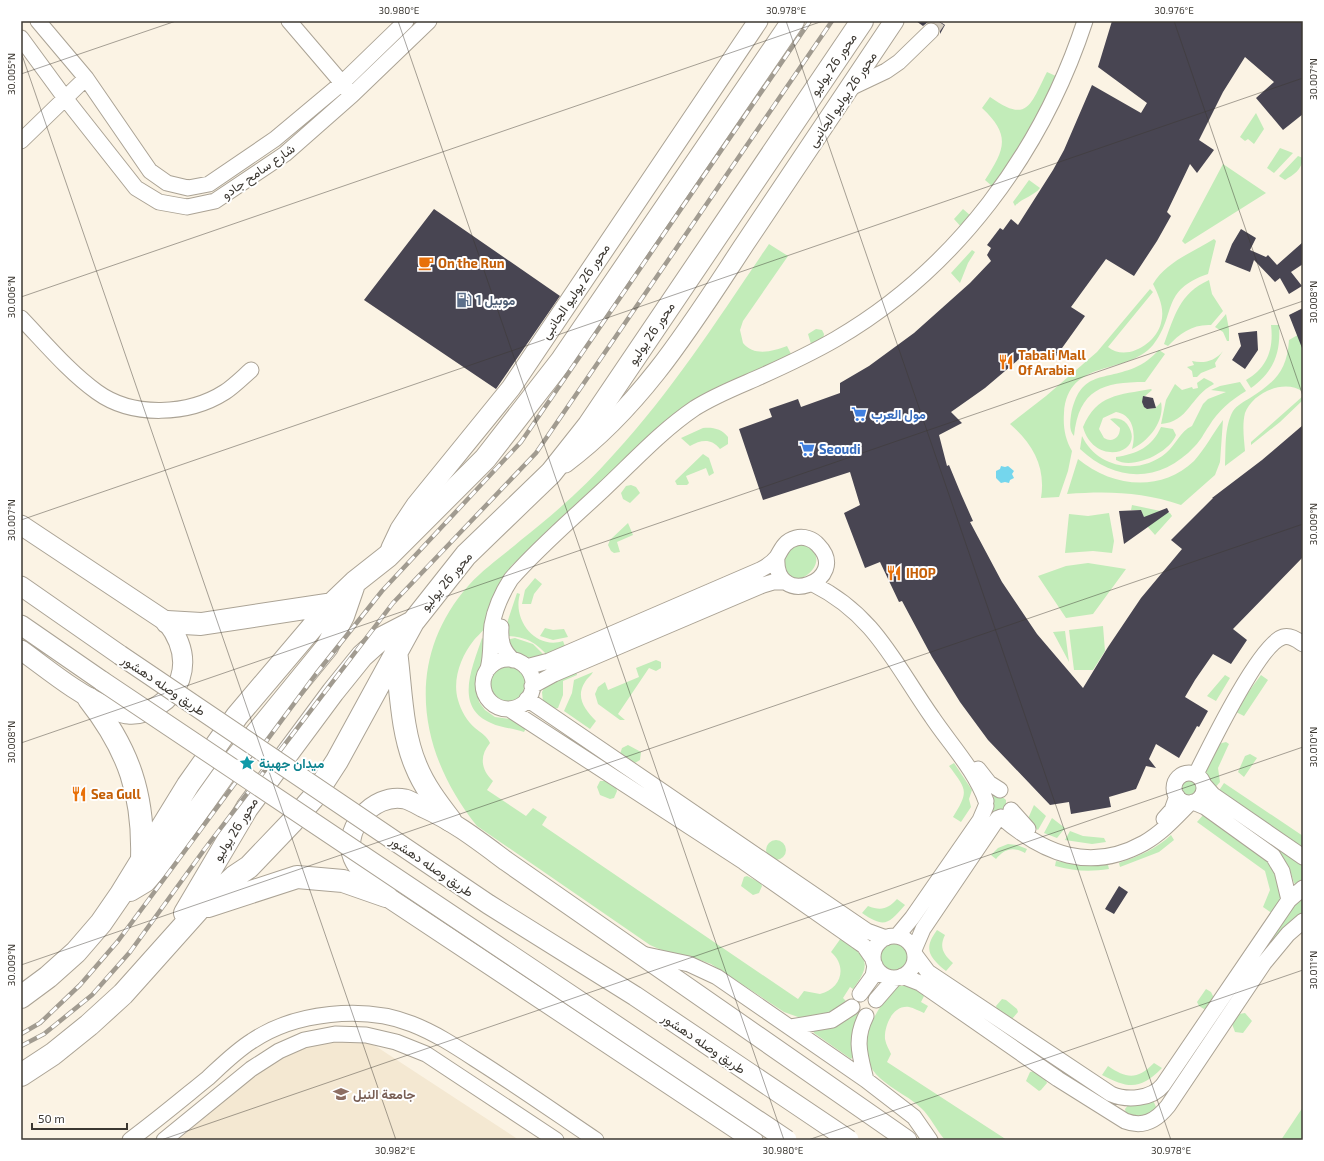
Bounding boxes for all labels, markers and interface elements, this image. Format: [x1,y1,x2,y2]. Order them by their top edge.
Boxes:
text: 30.980°E [379,4,420,16]
text: 30.978°E [766,4,806,16]
text: 30.976°E [1154,4,1194,16]
street label: محور 26 يوليو [806,30,861,99]
street label: محور 26 يوليو الجانبى [804,48,881,150]
text: 30.005°N [5,53,17,95]
text: 30.007°N [1307,58,1319,100]
street label: شارع سامح جادو [218,140,299,204]
street label: محور 26 يوليو الجانبى [537,240,614,342]
cafe icon: On the Run [417,254,435,272]
place label: On the Run [438,255,505,271]
text: 30.006°N [5,276,17,318]
text: 30.008°N [1307,281,1319,323]
fuel station icon: موبيل 1 [455,291,473,309]
place label: موبيل 1 [476,292,515,309]
street label: محور 26 يوليو [624,299,679,368]
place label: Tabali Mall Of Arabia [1018,347,1086,378]
restaurant icon: Tabali Mall Of Arabia [997,353,1015,371]
supermarket icon: مول العرب [850,405,868,423]
place label: مول العرب [871,406,926,423]
supermarket icon: Seoudi [798,440,816,458]
place label: Seoudi [819,441,861,457]
text: 30.007°N [5,499,17,541]
text: 30.009°N [1307,503,1319,545]
street label: محور 26 يوليو [417,548,476,614]
restaurant icon: IHOP [885,564,903,582]
place label: IHOP [906,565,936,581]
street label: طريق وصله دهشور [118,651,209,720]
text: 30.008°N [5,721,17,763]
text: 30.010°N [1307,727,1319,767]
place icon: ميدان جهينة [238,754,256,772]
place label: ميدان جهينة [259,755,324,772]
restaurant icon: Sea Gull [70,785,88,803]
place label: Sea Gull [91,786,142,802]
street label: محور 26 يوليو [209,794,262,864]
street label: طريق وصله دهشور [386,832,477,901]
text: 30.009°N [5,944,17,986]
text: 30.011°N [1307,951,1319,989]
street label: طريق وصله دهشور [658,1009,749,1078]
school or university icon: جامعة النيل [332,1085,350,1103]
place label: جامعة النيل [353,1086,415,1102]
scale bar [32,1105,127,1131]
text: 50 m [38,1111,65,1125]
text: 30.982°E [375,1144,416,1156]
text: 30.980°E [763,1144,804,1156]
text: 30.978°E [1151,1144,1191,1156]

